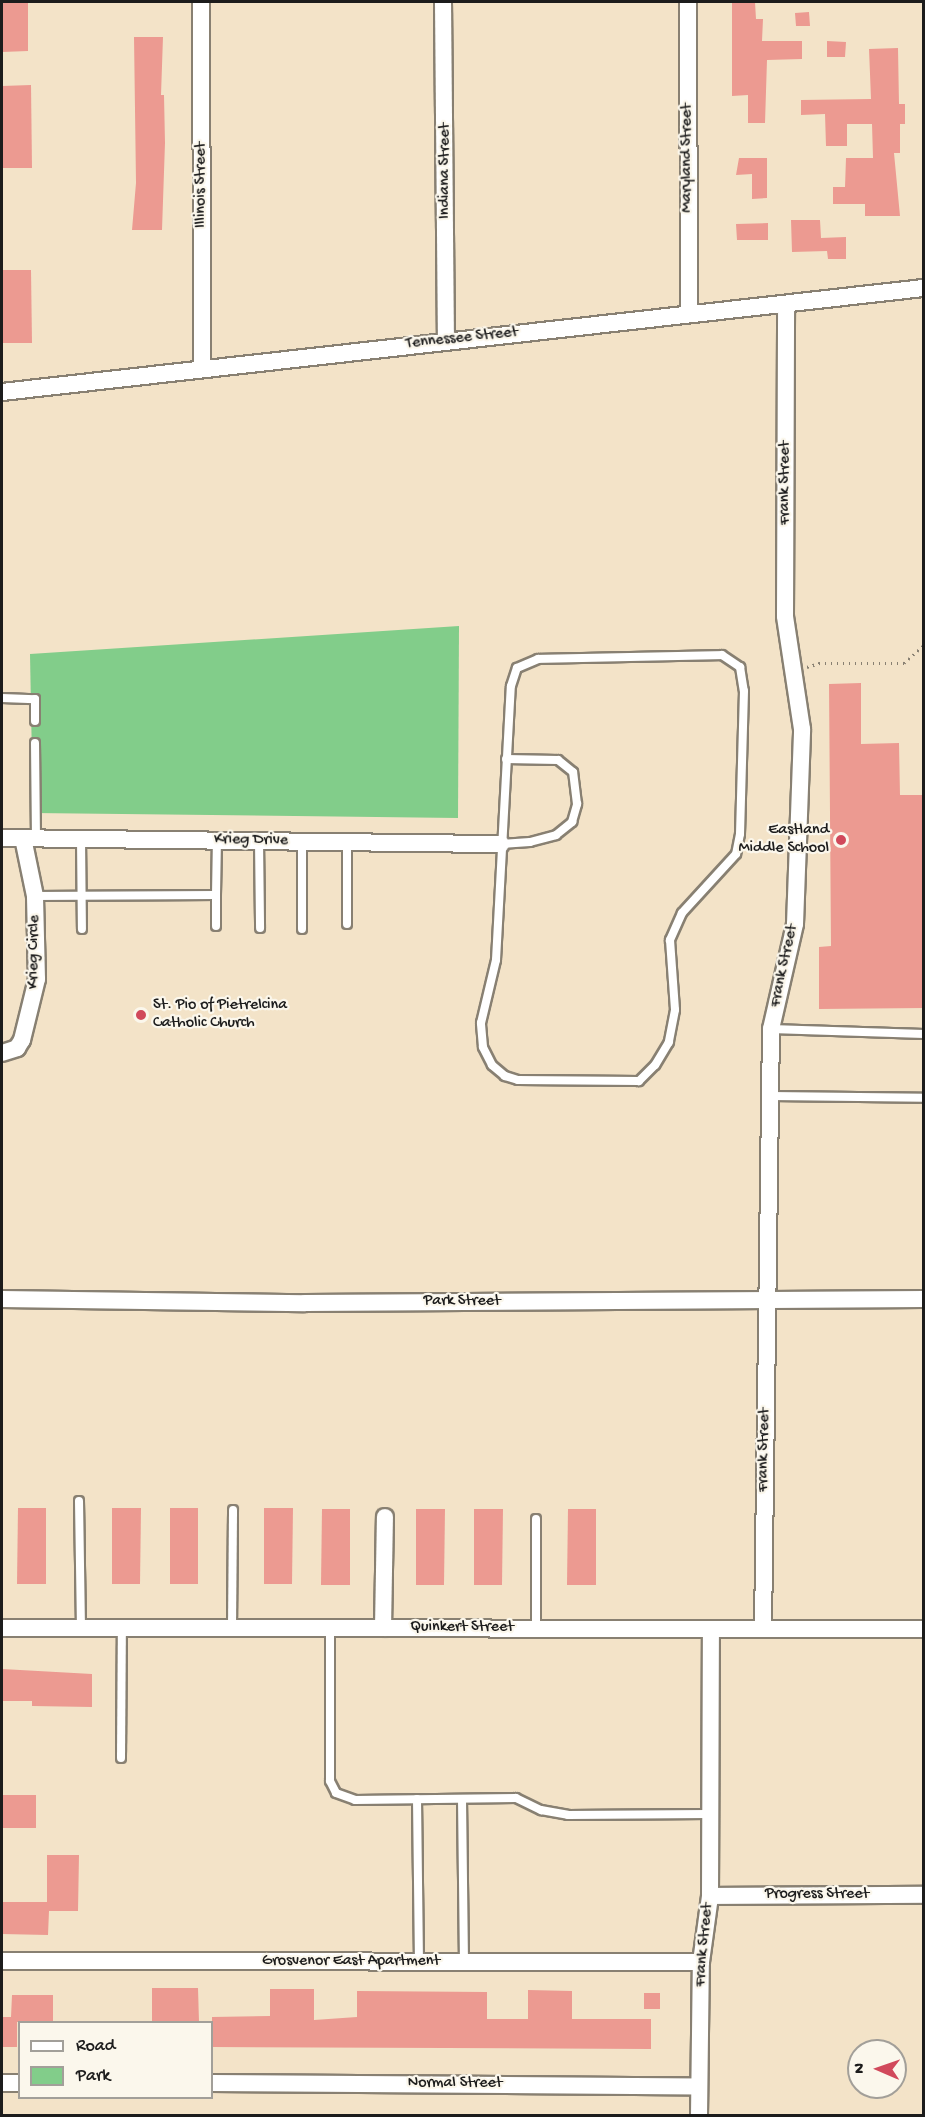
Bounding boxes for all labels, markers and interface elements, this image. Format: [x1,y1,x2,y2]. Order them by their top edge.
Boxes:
street label: Maryland Street [678,103,698,213]
street label: Indiana Street [436,123,456,219]
street label: Illinois Street [192,142,212,228]
street label: Tennessee Street [405,324,519,354]
street label: Frank Street [776,441,796,525]
place label: Eastland Middle School [739,821,829,859]
street label: Krieg Drive [214,831,288,851]
marker: Eastland Middle School [834,833,848,847]
street label: Krieg Circle [25,915,45,989]
street label: Frank Street [767,923,803,1009]
place label: St. Pio of Pietrelcina Catholic Church [153,996,287,1034]
marker: St. Pio of Pietrelcina Catholic Church [134,1008,148,1022]
street label: Park Street [424,1292,500,1312]
street label: Frank Street [755,1408,775,1492]
street label: Quinkert Street [410,1618,514,1638]
street label: Progress Street [765,1885,869,1905]
street label: Frank Street [692,1902,718,1988]
street label: Grosvenor East Apartment [262,1952,440,1972]
legend [18,2021,213,2099]
text: Road [76,2036,115,2057]
north arrow [847,2039,907,2099]
text: N [851,2063,870,2074]
text: Park [76,2066,110,2087]
street label: Normal Street [408,2074,502,2094]

